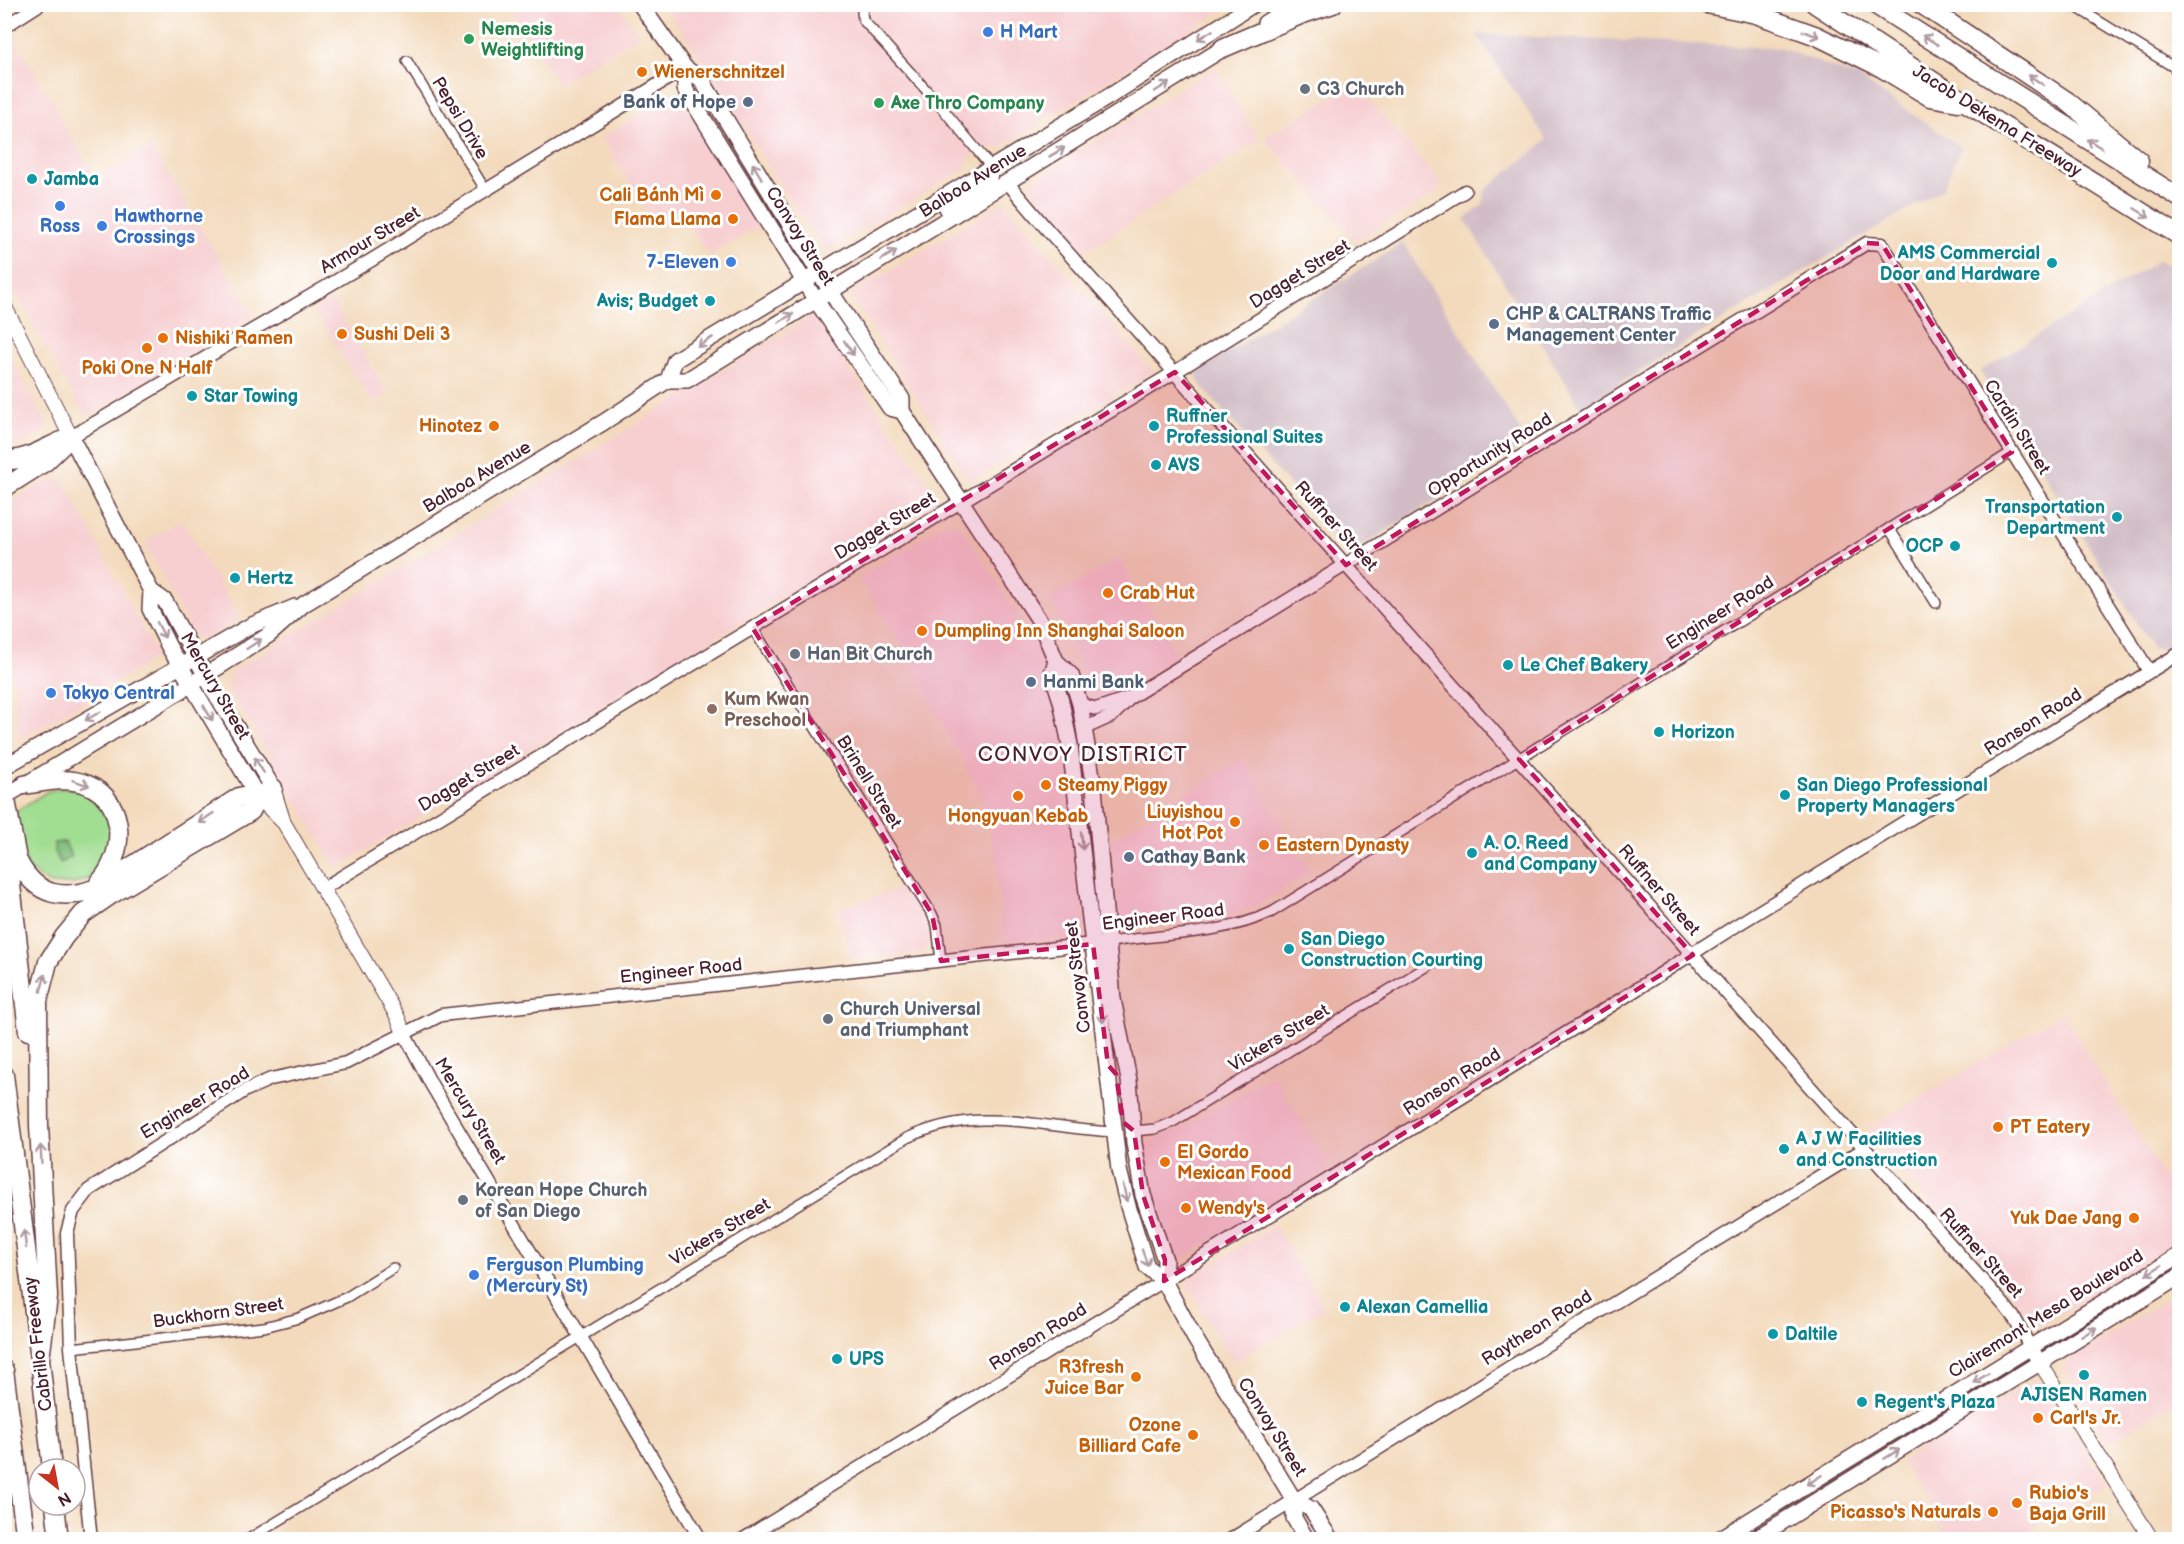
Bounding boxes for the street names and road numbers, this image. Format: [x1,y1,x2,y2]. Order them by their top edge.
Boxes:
street label: Jacob Dekema Freeway [1909,60,2086,182]
street label: Pepsi Drive [427,73,493,163]
street label: Balboa Avenue [916,140,1031,222]
street label: Convoy Street [761,183,839,290]
street label: Armour Street [316,202,424,278]
street label: Dagget Street [1246,235,1354,313]
street label: Cardin Street [1980,376,2055,479]
street label: Opportunity Road [1424,408,1556,502]
street label: Balboa Avenue [419,436,535,518]
street label: Ruffner Street [1290,477,1382,576]
street label: Dagget Street [831,487,940,564]
street label: Engineer Road [1662,572,1778,654]
street label: Mercury Street [176,629,254,744]
street label: Ronson Road [1980,684,2086,760]
street label: Brinell Street [832,732,906,833]
street label: Dagget Street [415,739,524,816]
street label: Ruffner Street [1614,840,1705,940]
street label: Engineer Road [1101,899,1225,935]
street label: Convoy Street [1061,919,1095,1034]
street label: Engineer Road [619,954,743,988]
street label: Vickers Street [1225,1000,1333,1076]
street label: Ronson Road [1399,1044,1505,1120]
street label: Mercury Street [430,1054,510,1168]
street label: Engineer Road [137,1062,253,1144]
street label: Vickers Street [666,1194,774,1270]
street label: Ruffner Street [1935,1204,2027,1303]
street label: Clairemont Mesa Boulevard [1945,1245,2147,1383]
street label: Cabrillo Freeway [19,1275,57,1412]
street label: Raytheon Road [1478,1286,1596,1370]
street label: Buckhorn Street [151,1293,285,1333]
street label: Ronson Road [985,1299,1091,1375]
street label: Convoy Street [1233,1374,1311,1481]

